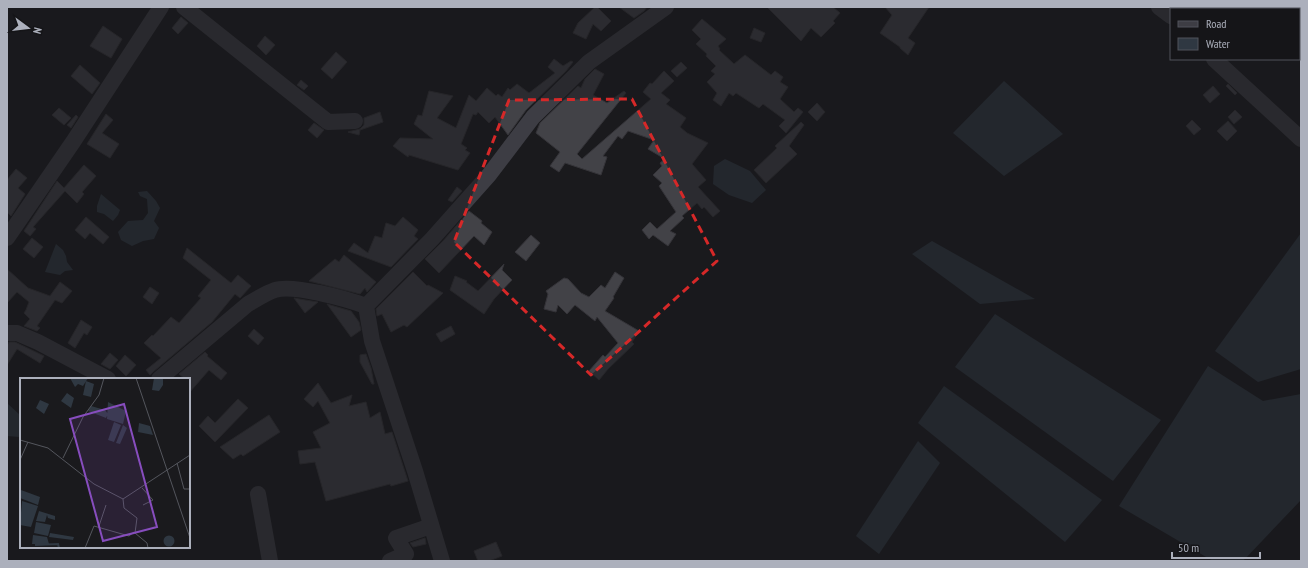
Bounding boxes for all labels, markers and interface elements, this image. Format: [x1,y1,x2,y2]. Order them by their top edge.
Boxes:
north arrow [8,8,48,48]
legend [1170,8,1300,60]
text: Road [1206,16,1226,31]
text: N [30,26,45,35]
text: Water [1206,36,1231,51]
inset map [20,378,190,548]
scale bar [1172,534,1260,560]
text: 50 m [1178,540,1199,555]

